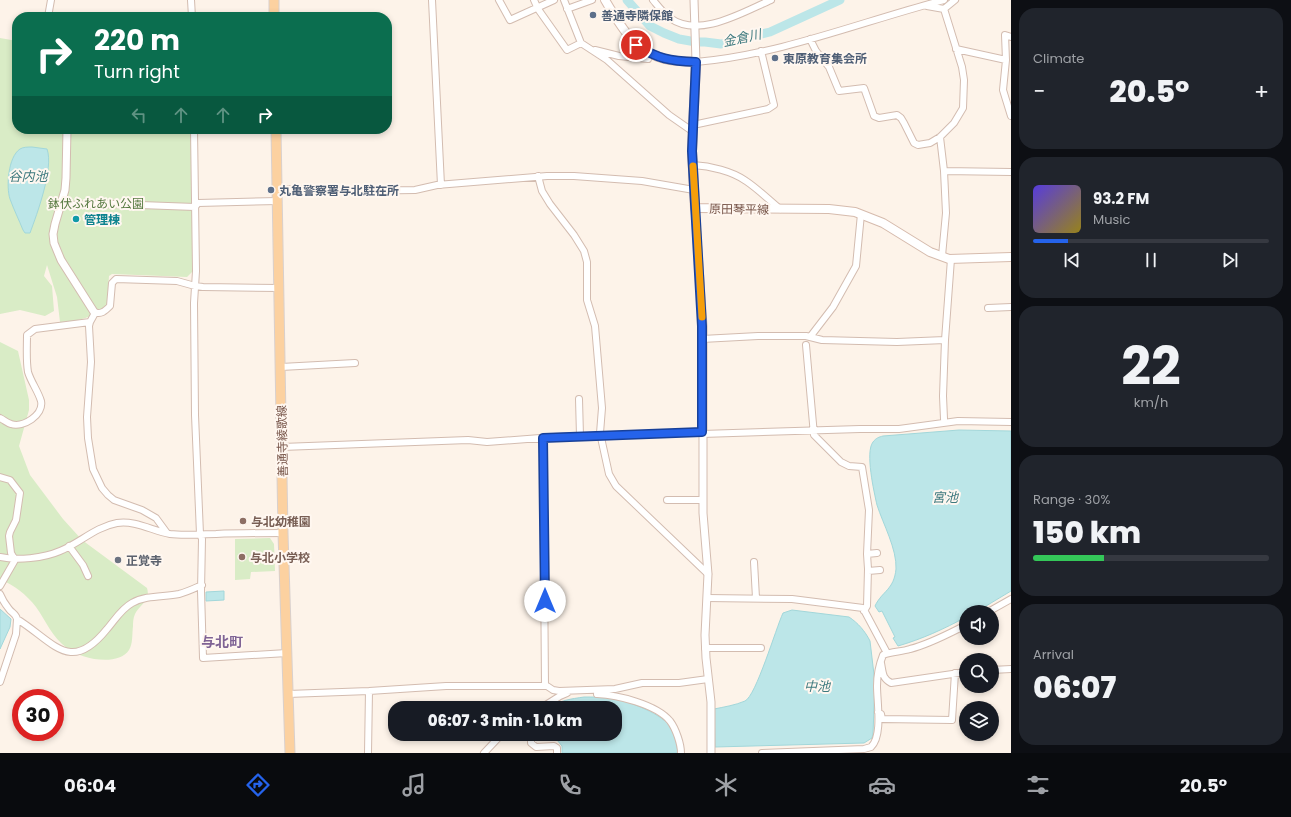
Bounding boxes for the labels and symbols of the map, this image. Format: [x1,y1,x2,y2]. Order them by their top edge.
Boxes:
place label: 善通寺隣保館 [601,7,673,24]
marker: 善通寺隣保館 [588,10,598,20]
water label: 金倉川 [721,24,765,51]
pin [619,28,653,62]
place label: 東原教育集会所 [783,50,867,67]
marker: 東原教育集会所 [770,53,780,63]
water label: 谷内池 [8,167,49,186]
place label: 丸亀警察署与北駐在所 [279,182,399,199]
marker: 丸亀警察署与北駐在所 [266,185,276,195]
park label: 鉢伏ふれあい公園 [48,195,144,212]
street label: 原田琴平線 [709,200,769,218]
place label: 管理棟 [84,211,120,228]
marker: 管理棟 [71,214,81,224]
street label: 善通寺綾歌線 [273,405,291,477]
water label: 宮池 [932,488,960,507]
place label: 与北幼稚園 [251,513,311,530]
marker: 与北幼稚園 [238,516,248,526]
place label: 与北小学校 [250,549,310,566]
place label: 正覚寺 [126,552,162,569]
marker: 与北小学校 [237,552,247,562]
marker: 正覚寺 [113,555,123,565]
position arrow [524,580,566,622]
district label: 与北町 [201,632,243,652]
water label: 中池 [804,677,832,696]
speed limit sign: 30 [12,689,64,741]

